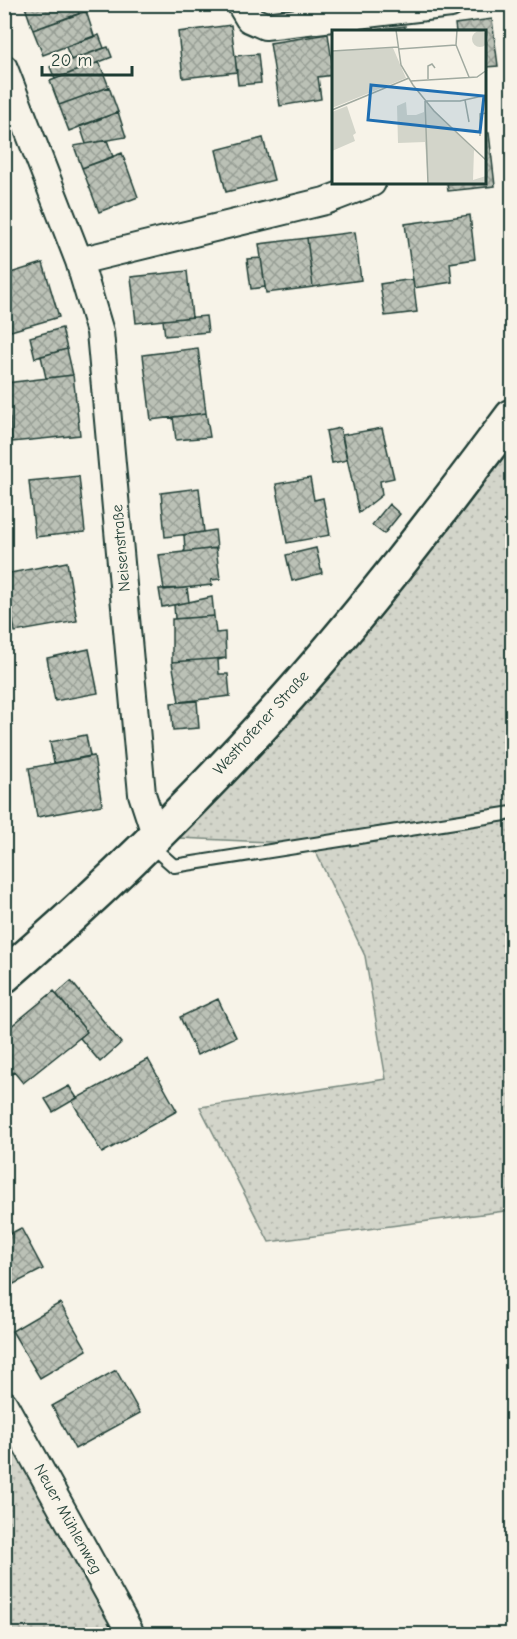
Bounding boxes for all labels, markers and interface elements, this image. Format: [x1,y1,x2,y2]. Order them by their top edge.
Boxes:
inset map [332,30,487,184]
scale bar [42,39,132,77]
text: 20 m [51,50,92,71]
street label: Neisenstraße [108,504,134,592]
street label: Westhofener Straße [210,667,312,779]
street label: Neuer Mühlenweg [30,1461,106,1577]

